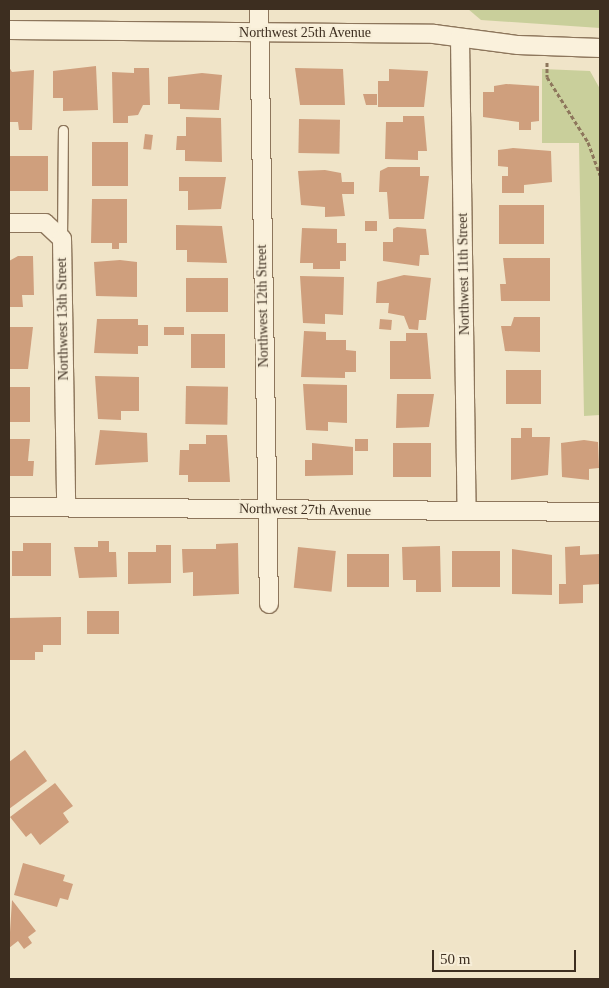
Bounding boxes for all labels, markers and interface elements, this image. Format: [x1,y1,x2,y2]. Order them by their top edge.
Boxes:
street label: Northwest 25th Avenue [239,25,371,41]
street label: Northwest 11th Street [455,213,473,335]
street label: Northwest 12th Street [254,244,272,368]
street label: Northwest 13th Street [54,257,72,381]
street label: Northwest 27th Avenue [239,500,371,520]
scale bar [434,940,578,972]
text: 50 m [440,951,470,967]

